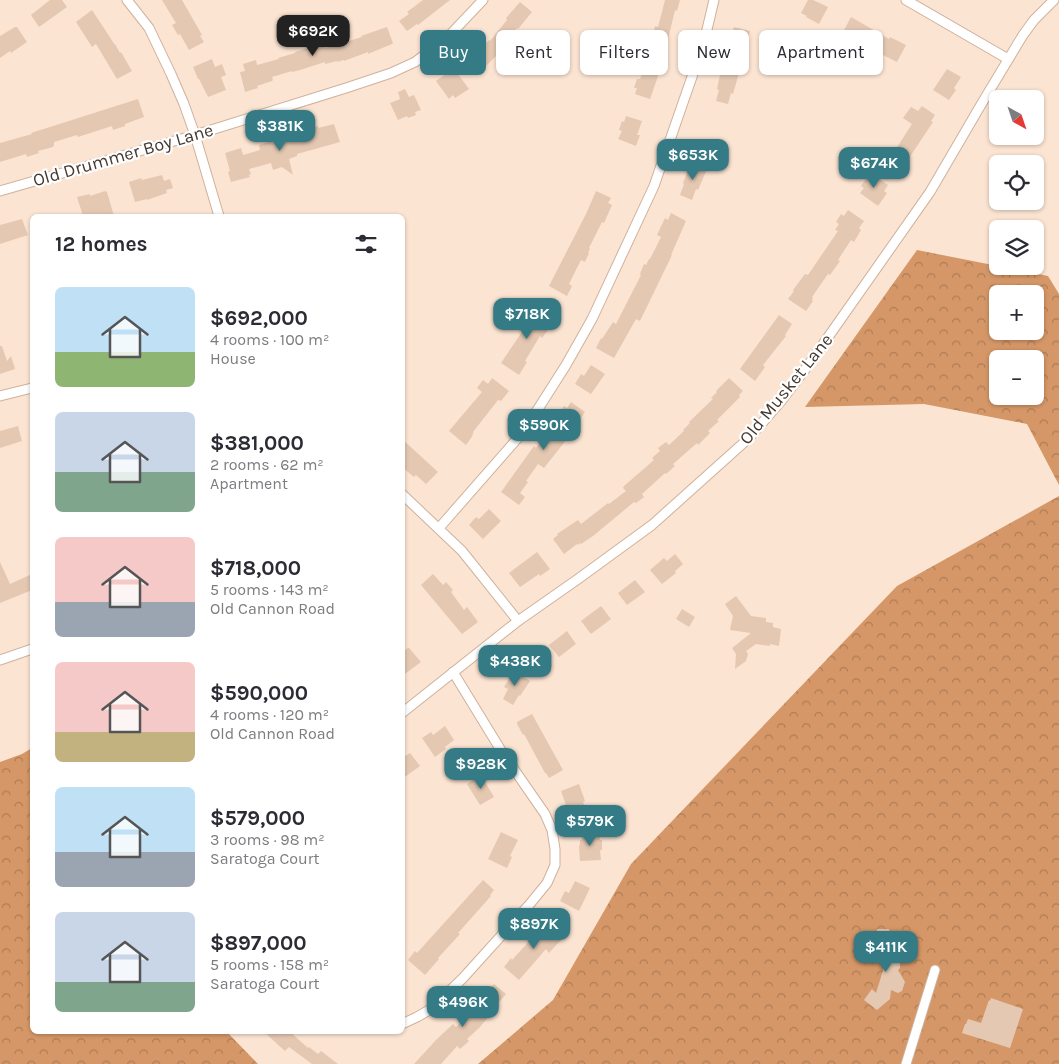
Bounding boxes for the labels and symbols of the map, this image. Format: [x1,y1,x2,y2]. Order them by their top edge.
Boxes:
pin: $692K [278,15,348,57]
north arrow [989,90,1044,145]
pin: $381K [245,110,315,152]
street label: Old Drummer Boy Lane [30,119,216,191]
pin: $653K [658,138,728,181]
pin: $674K [839,146,909,189]
pin: $718K [492,298,562,340]
street label: Old Musket Lane [735,329,837,449]
pin: $590K [509,408,579,451]
pin: $438K [480,644,550,687]
pin: $928K [446,748,516,790]
pin: $579K [555,804,625,847]
pin: $897K [499,908,569,950]
pin: $411K [851,930,921,973]
pin: $496K [428,986,498,1028]

